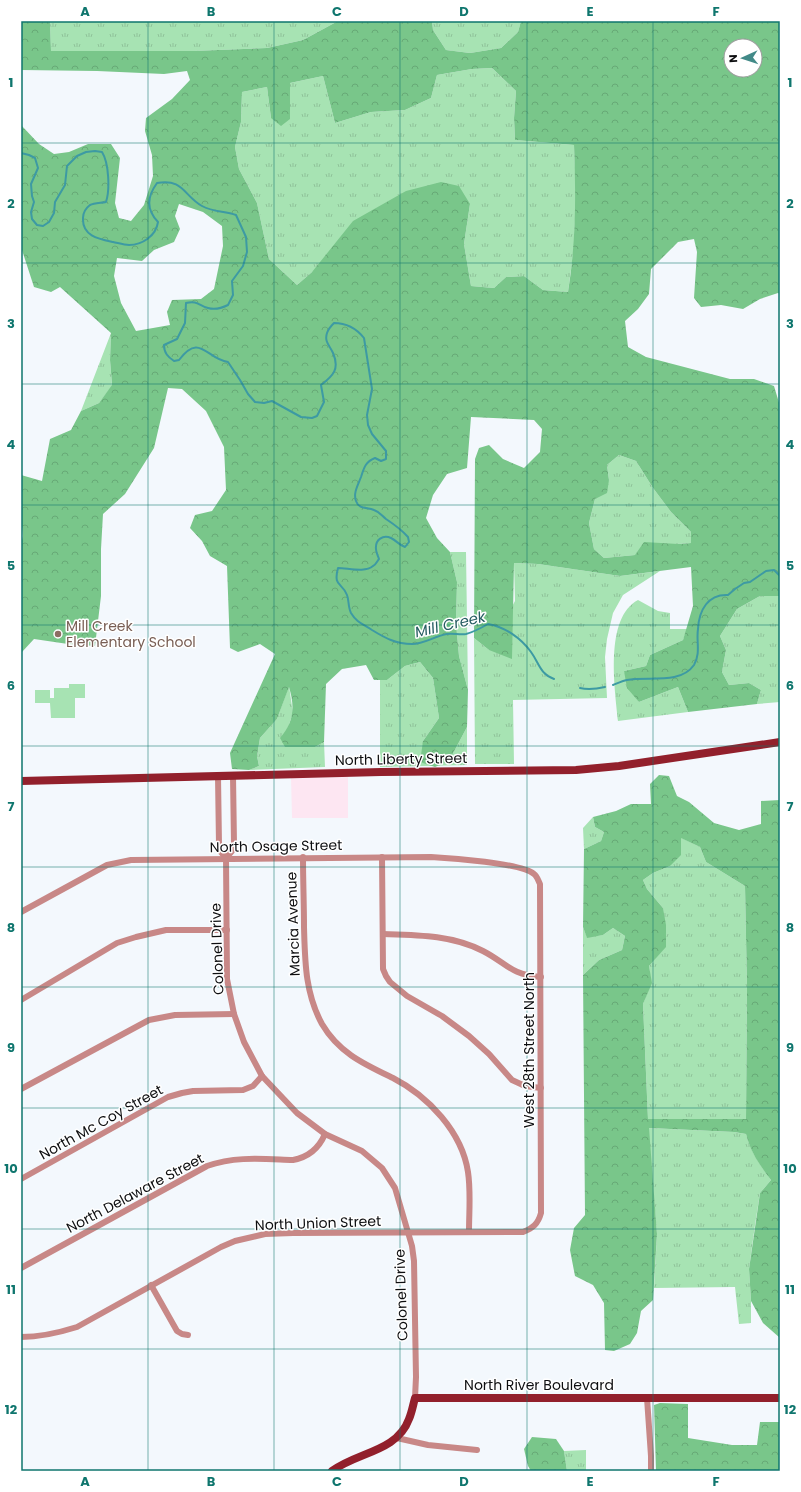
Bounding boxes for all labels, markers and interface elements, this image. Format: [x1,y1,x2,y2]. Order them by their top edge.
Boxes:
text: A [80,2,90,21]
text: B [207,2,216,21]
text: C [332,2,342,21]
text: D [459,2,469,21]
text: E [586,2,594,21]
text: F [712,2,720,21]
north arrow [723,38,763,78]
text: N [725,54,741,63]
text: 1 [9,73,13,92]
text: 1 [788,73,792,92]
text: 2 [7,194,15,213]
text: 2 [786,194,794,213]
text: 3 [7,314,15,333]
text: 3 [786,314,794,333]
text: 4 [7,435,16,454]
text: 4 [786,435,795,454]
text: 5 [7,556,15,575]
text: 5 [786,556,794,575]
water label: Mill Creek [413,605,489,642]
place label: Mill Creek Elementary School [66,616,196,652]
marker: Mill Creek Elementary School [53,629,63,639]
text: 6 [7,676,15,695]
text: 6 [786,676,794,695]
street label: North Liberty Street [335,748,467,770]
text: 7 [8,797,15,816]
text: 7 [787,797,794,816]
street label: North Osage Street [210,835,342,857]
street label: Marcia Avenue [281,871,305,977]
street label: Colonel Drive [205,902,229,995]
text: 8 [7,918,15,937]
text: 8 [786,918,794,937]
street label: West 28th Street North [519,972,539,1128]
text: 9 [7,1038,15,1057]
text: 9 [786,1038,794,1057]
street label: North Mc Coy Street [36,1080,166,1164]
street label: North Delaware Street [63,1148,207,1238]
text: 10 [4,1159,18,1178]
text: 10 [783,1159,797,1178]
street label: North Union Street [255,1211,381,1235]
street label: Colonel Drive [389,1248,413,1341]
text: 11 [6,1280,16,1299]
text: 11 [785,1280,795,1299]
street label: North River Boulevard [464,1375,614,1395]
text: 12 [5,1400,18,1419]
text: 12 [784,1400,797,1419]
text: A [80,1472,90,1491]
text: B [207,1472,216,1491]
text: C [332,1472,342,1491]
text: D [459,1472,469,1491]
text: E [586,1472,594,1491]
text: F [712,1472,720,1491]

